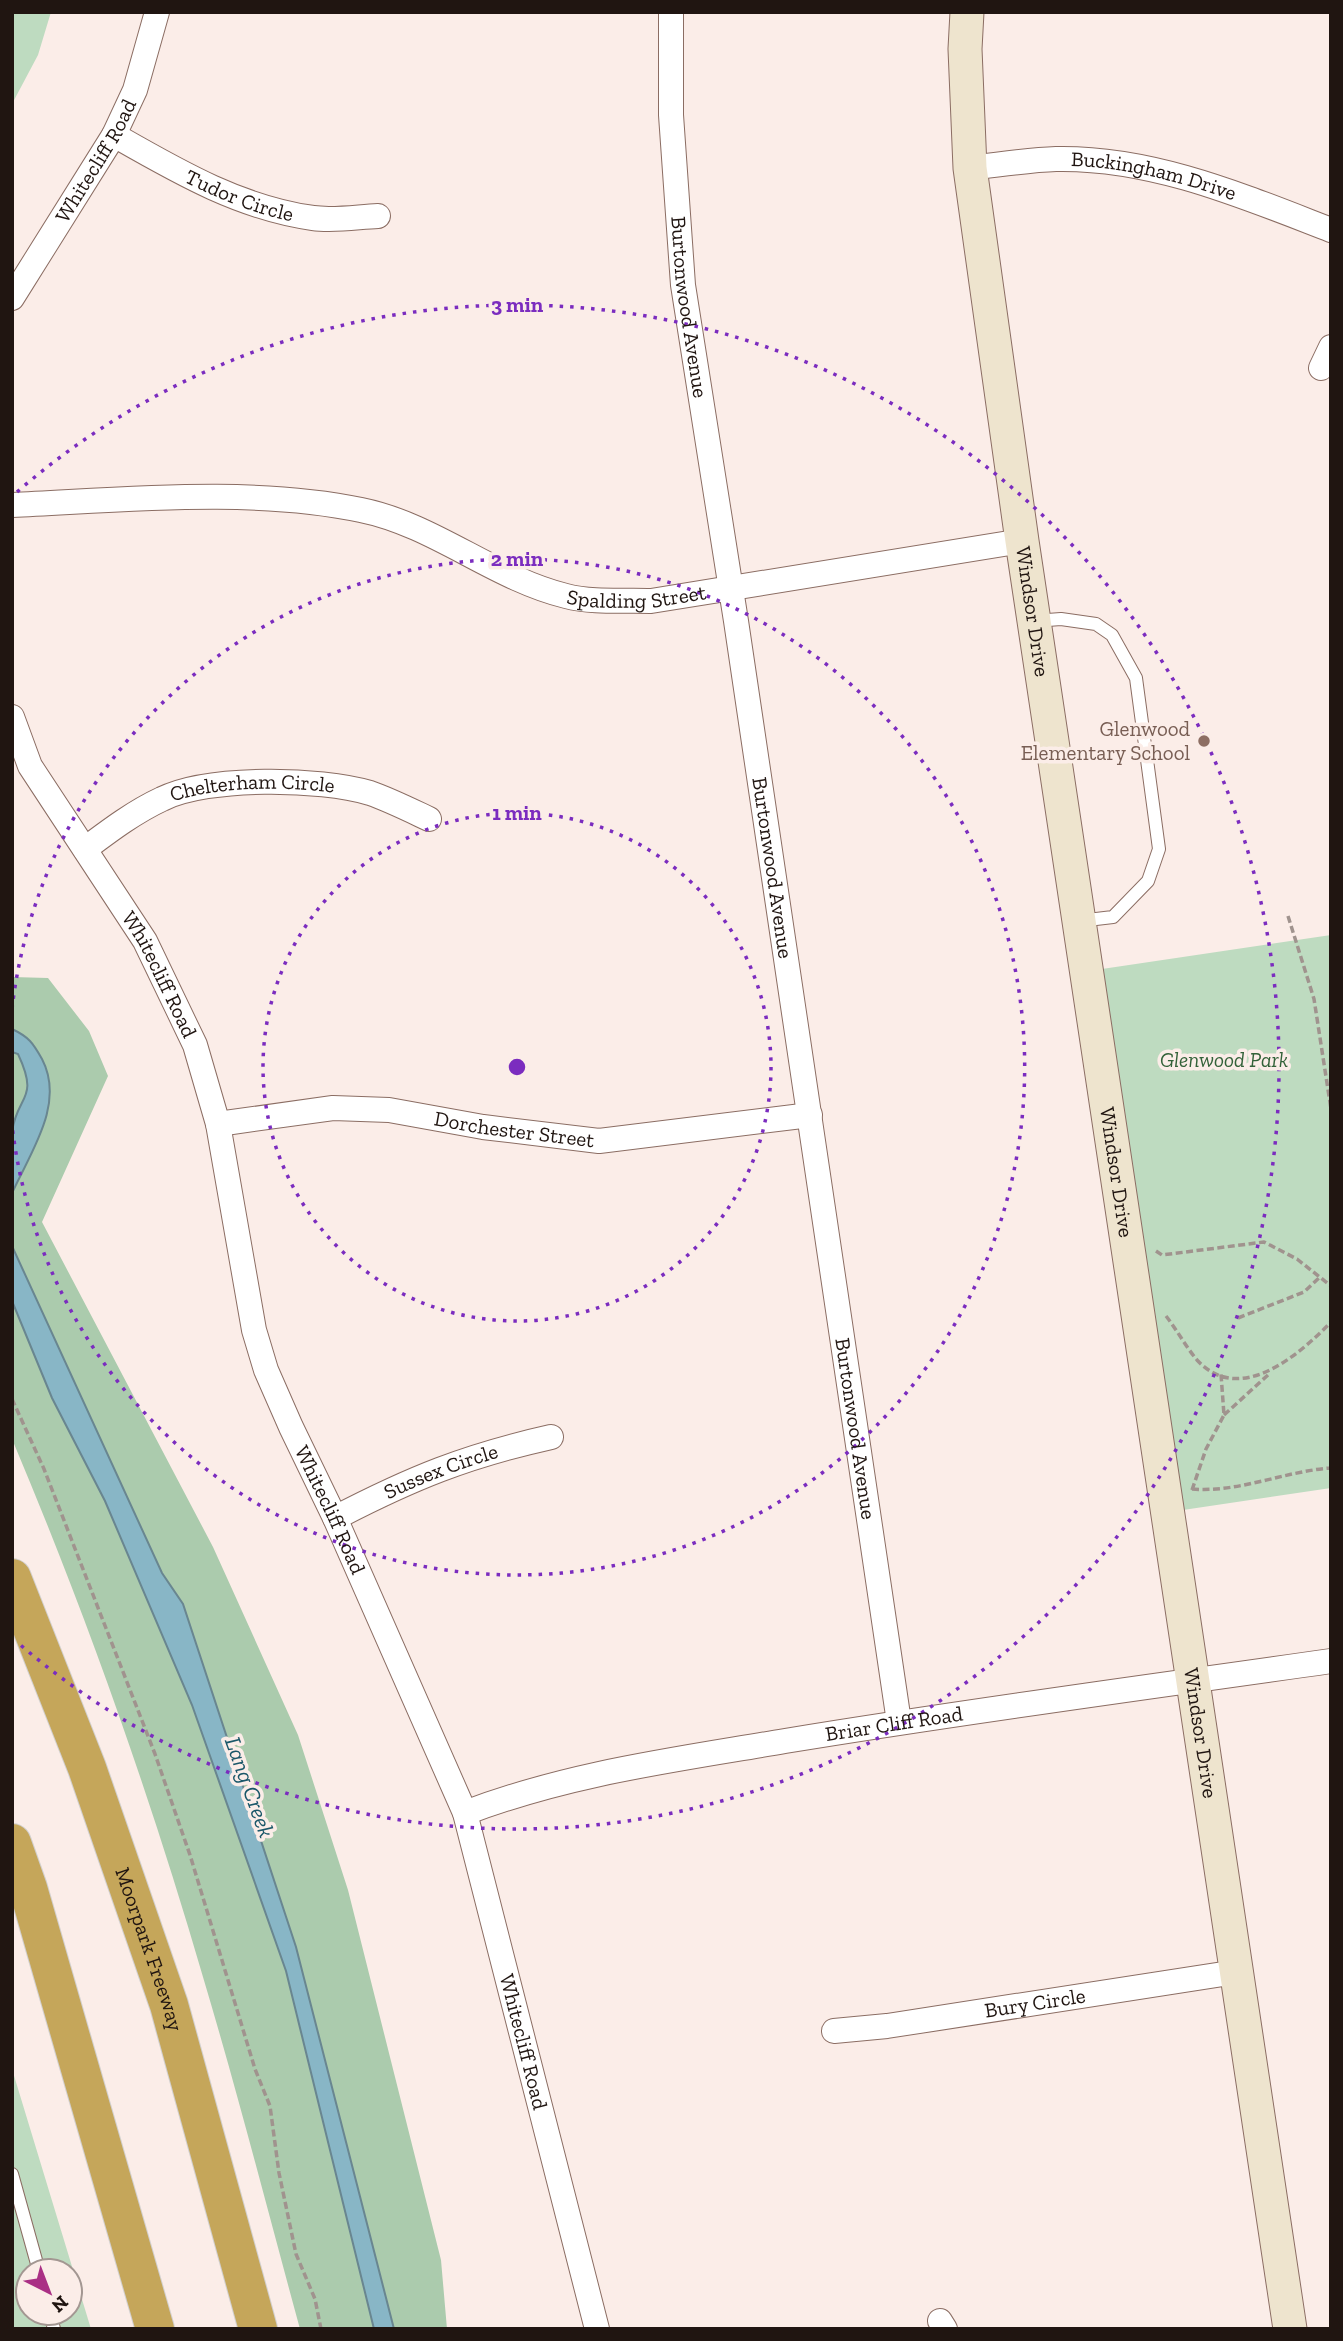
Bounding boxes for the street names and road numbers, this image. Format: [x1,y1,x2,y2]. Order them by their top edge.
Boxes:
street label: Whitecliff Road [50,94,141,227]
street label: Buckingham Drive [1071,146,1240,205]
street label: Tudor Circle [181,164,296,226]
street label: Burtonwood Avenue [666,215,714,400]
street label: Windsor Drive [1011,545,1055,678]
street label: Spalding Street [565,579,708,613]
street label: Chelterham Circle [166,769,336,807]
street label: Burtonwood Avenue [747,775,799,960]
street label: Whitecliff Road [117,906,203,1042]
street label: Dorchester Street [432,1105,596,1152]
street label: Windsor Drive [1095,1105,1139,1239]
street label: Burtonwood Avenue [830,1336,882,1521]
street label: Sussex Circle [380,1438,501,1504]
street label: Whitecliff Road [290,1441,371,1578]
street label: Windsor Drive [1179,1666,1223,1800]
street label: Briar Cliff Road [823,1700,965,1746]
street label: Moorpark Freeway [110,1864,189,2034]
street label: Whitecliff Road [495,1971,553,2113]
street label: Bury Circle [983,1982,1087,2023]

